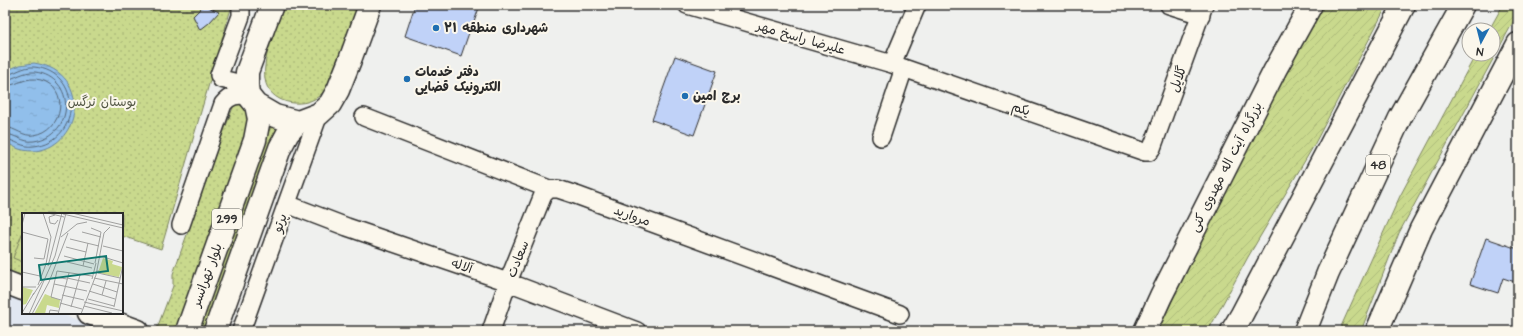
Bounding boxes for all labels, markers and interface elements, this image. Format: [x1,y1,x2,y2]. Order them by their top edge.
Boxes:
street label: علیرضا راسخ مهر [754,17,847,59]
place label: شهرداری منطقه ۲۱ [444,19,548,37]
north arrow [1461,22,1501,62]
marker: شهرداری منطقه ۲۱ [431,23,441,33]
text: N [1475,44,1484,59]
place label: دفتر خدمات الکترونیک قضایی [415,63,501,96]
street label: گلایل [1165,63,1191,95]
marker: دفتر خدمات الکترونیک قضایی [402,74,412,84]
place label: برج امین [693,87,741,105]
marker: برج امین [680,91,690,101]
park label: بوستان نرگس [68,93,136,111]
street label: یکم [1009,97,1033,121]
street label: بزرگراه آیت اله مهدوی کنی [1185,99,1267,235]
road number: 48 [1366,155,1390,175]
street label: مروارید [611,201,653,231]
road number: 299 [212,209,242,229]
street label: پرتو [268,211,292,236]
inset map [22,213,123,314]
street label: سعادت [502,238,534,280]
street label: بلوار تهرانسر [187,241,227,310]
street label: آلاله [449,254,476,278]

